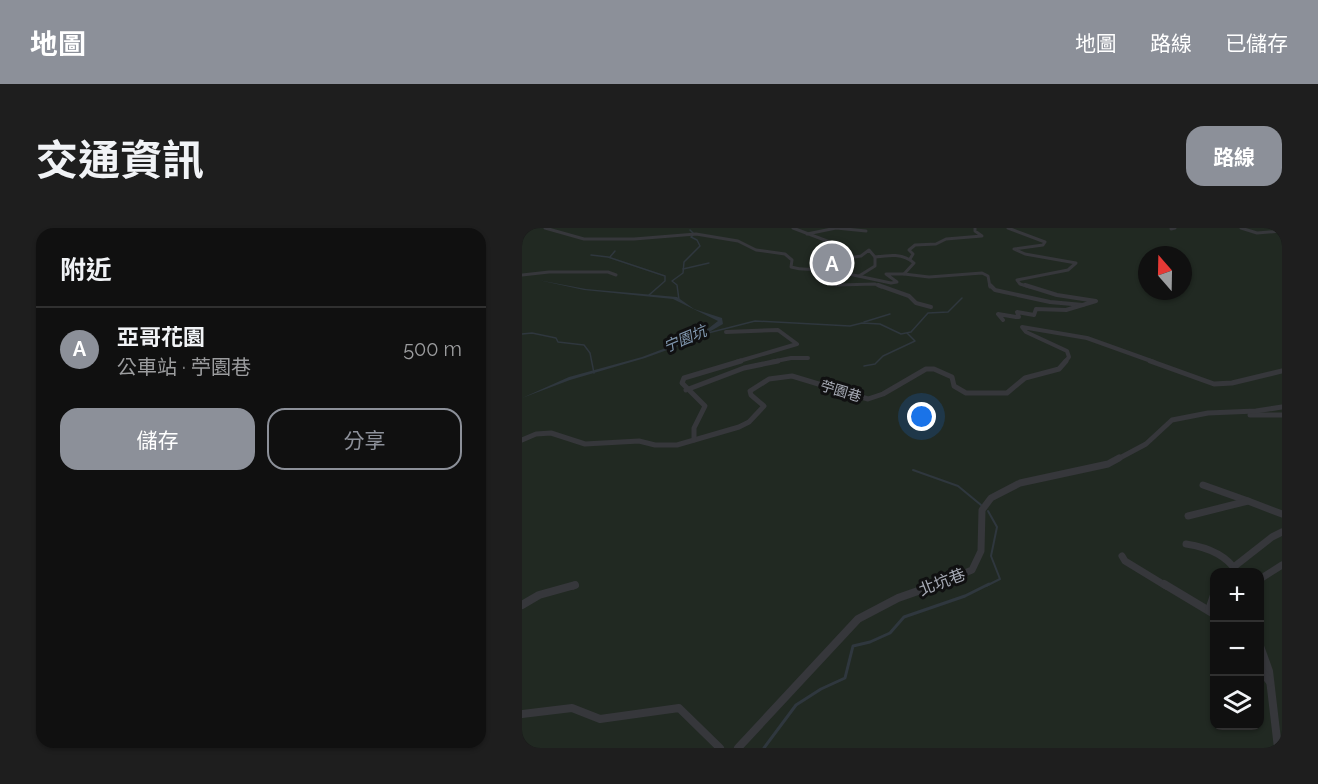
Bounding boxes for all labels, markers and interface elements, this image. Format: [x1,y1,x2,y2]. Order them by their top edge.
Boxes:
text: 地圖 [30,28,86,61]
text: 地圖 [1075,31,1117,56]
text: 路線 [1150,31,1192,56]
text: 已儲存 [1225,31,1288,56]
button: 路線 [1186,126,1282,186]
text: 交通資訊 [36,136,204,185]
pin: A [812,240,852,285]
north arrow [1138,246,1192,300]
text: 附近 [60,255,112,285]
water label: 宁園坑 [661,321,711,356]
text: 亞哥花園 [117,324,205,350]
text: A [73,337,86,361]
text: 500 m [403,337,462,361]
text: 公車站 · 苧園巷 [117,355,251,379]
street label: 苧園巷 [819,377,863,405]
your location [907,402,936,431]
button: 儲存 [60,408,255,470]
button: 分享 [267,408,462,470]
street label: 北坑巷 [916,565,968,599]
map controls [1210,568,1264,730]
button: + [1210,568,1264,622]
button: − [1210,622,1264,676]
button: layers [1210,676,1264,730]

